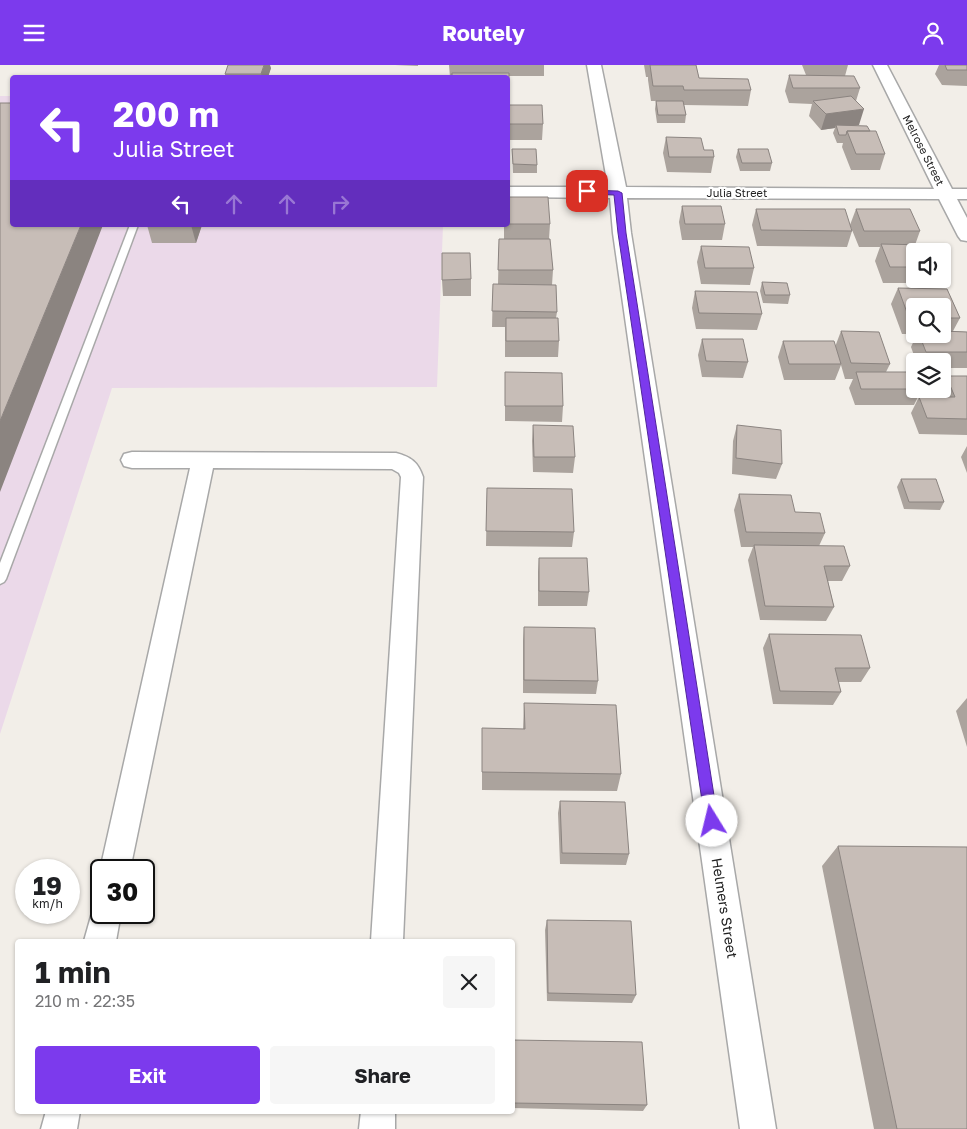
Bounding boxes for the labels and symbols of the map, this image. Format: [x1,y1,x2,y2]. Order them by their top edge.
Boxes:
street label: Melrose Street [901,112,947,188]
pin [566,170,608,212]
street label: Julia Street [707,186,767,199]
position arrow [685,794,737,846]
street label: Helmers Street [709,857,741,959]
speed limit sign: 30 [90,859,155,924]

